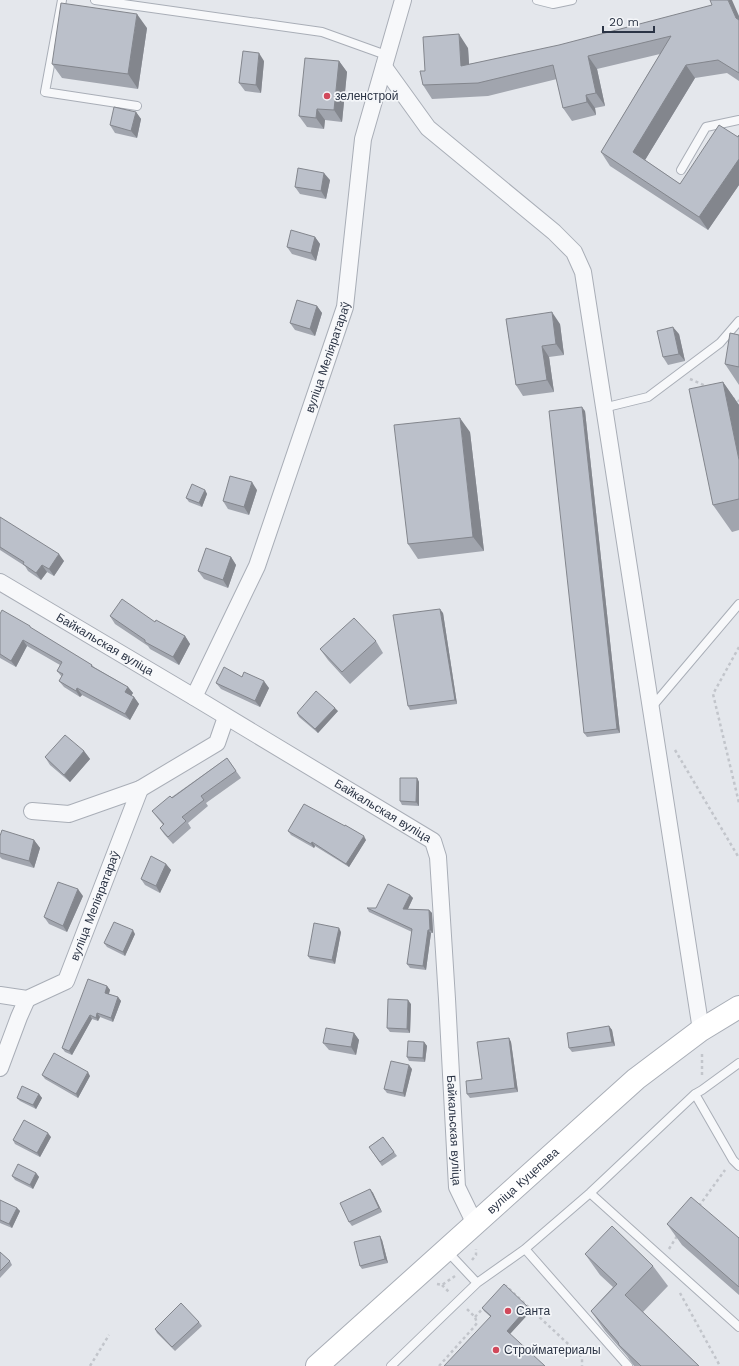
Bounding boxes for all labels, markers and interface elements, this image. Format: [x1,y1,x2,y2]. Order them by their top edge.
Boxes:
scale bar [603,8,654,34]
text: 20 m [609,15,639,29]
place label: зеленстрой [335,89,399,103]
marker: зеленстрой [322,91,332,101]
street label: вуліца Меліяратараў [303,301,353,414]
street label: Байкальская вуліца [54,610,156,679]
street label: Байкальская вуліца [332,776,434,845]
street label: вуліца Меліяратараў [68,849,122,962]
street label: Байкальская вуліца [444,1075,464,1186]
street label: вуліца Куцепава [484,1145,562,1217]
place label: Санта [516,1304,550,1318]
marker: Санта [503,1306,513,1316]
place label: Стройматериалы [504,1343,601,1357]
marker: Стройматериалы [491,1345,501,1355]

